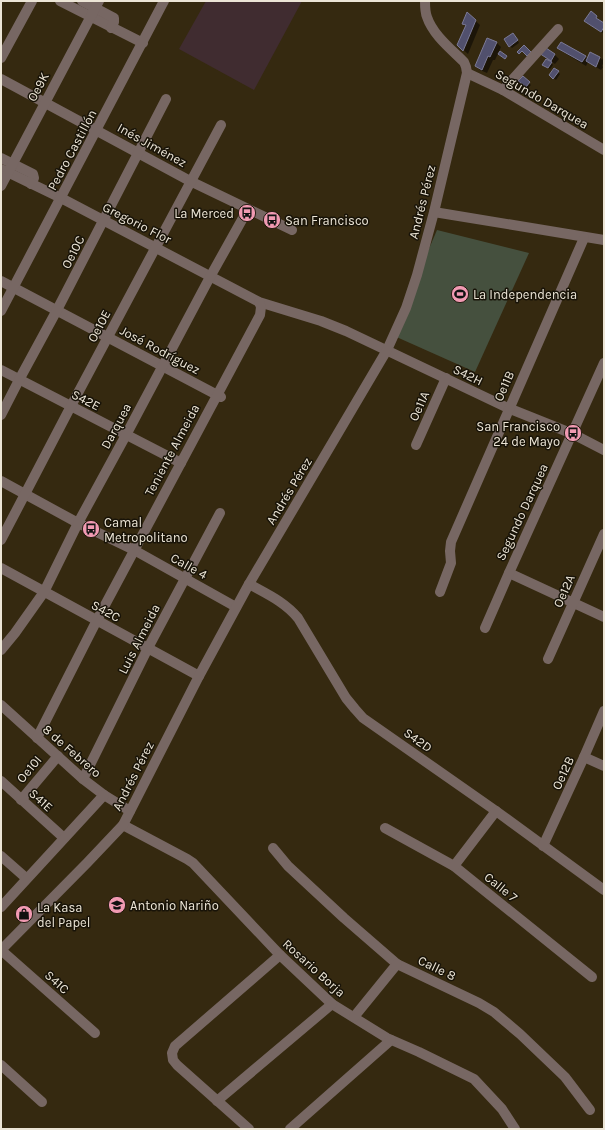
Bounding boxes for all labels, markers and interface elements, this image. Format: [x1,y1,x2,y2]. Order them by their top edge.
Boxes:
street label: Segundo Darquea [492,66,591,133]
street label: Oe9K [24,70,52,104]
street label: Pedro Castillón [44,107,100,193]
street label: Inés Jiménez [115,120,189,170]
street label: Andrés Pérez [406,163,438,241]
street label: Gregorio Flor [100,199,174,247]
bus stop icon: La Merced [237,203,257,223]
place label: La Merced [174,206,234,221]
bus stop icon: San Francisco [262,210,282,230]
place label: San Francisco [285,213,369,228]
street label: Oe10C [58,233,88,271]
sports icon: La Independencia [450,284,470,304]
place label: La Independencia [473,287,577,302]
street label: Oe10E [84,307,114,345]
street label: José Rodríguez [117,323,203,377]
street label: S42H [451,361,485,389]
street label: Oe11B [491,368,517,404]
street label: S42E [69,387,103,413]
street label: Oe11A [406,388,432,423]
street label: Darquea [98,401,135,452]
street label: Teniente Almeida [141,402,203,498]
place label: San Francisco 24 de Mayo [476,419,560,449]
bus stop icon: San Francisco 24 de Mayo [563,423,583,443]
street label: Andrés Pérez [263,455,315,527]
street label: Segundo Darquea [493,461,552,563]
place label: Camal Metropolitano [104,515,188,545]
bus stop icon: Camal Metropolitano [81,519,101,539]
street label: Calle 4 [168,550,210,582]
street label: Oe12A [550,572,578,610]
street label: S42C [89,597,123,625]
street label: Luis Almeida [115,602,163,676]
street label: 8 de Febrero [40,722,104,780]
street label: S42D [401,725,435,755]
street label: Andrés Pérez [109,739,157,813]
street label: Oe10I [13,752,45,786]
street label: Oe12B [549,754,577,792]
street label: S41E [26,785,56,815]
street label: Calle 7 [481,869,521,905]
school or university icon: Antonio Nariño [107,895,127,915]
place label: Antonio Nariño [130,898,219,913]
place label: La Kasa del Papel [37,900,90,930]
shop icon: La Kasa del Papel [14,904,34,924]
street label: Rosario Borja [280,936,348,1000]
street label: Calle 8 [416,952,458,984]
street label: S41C [42,967,72,997]

